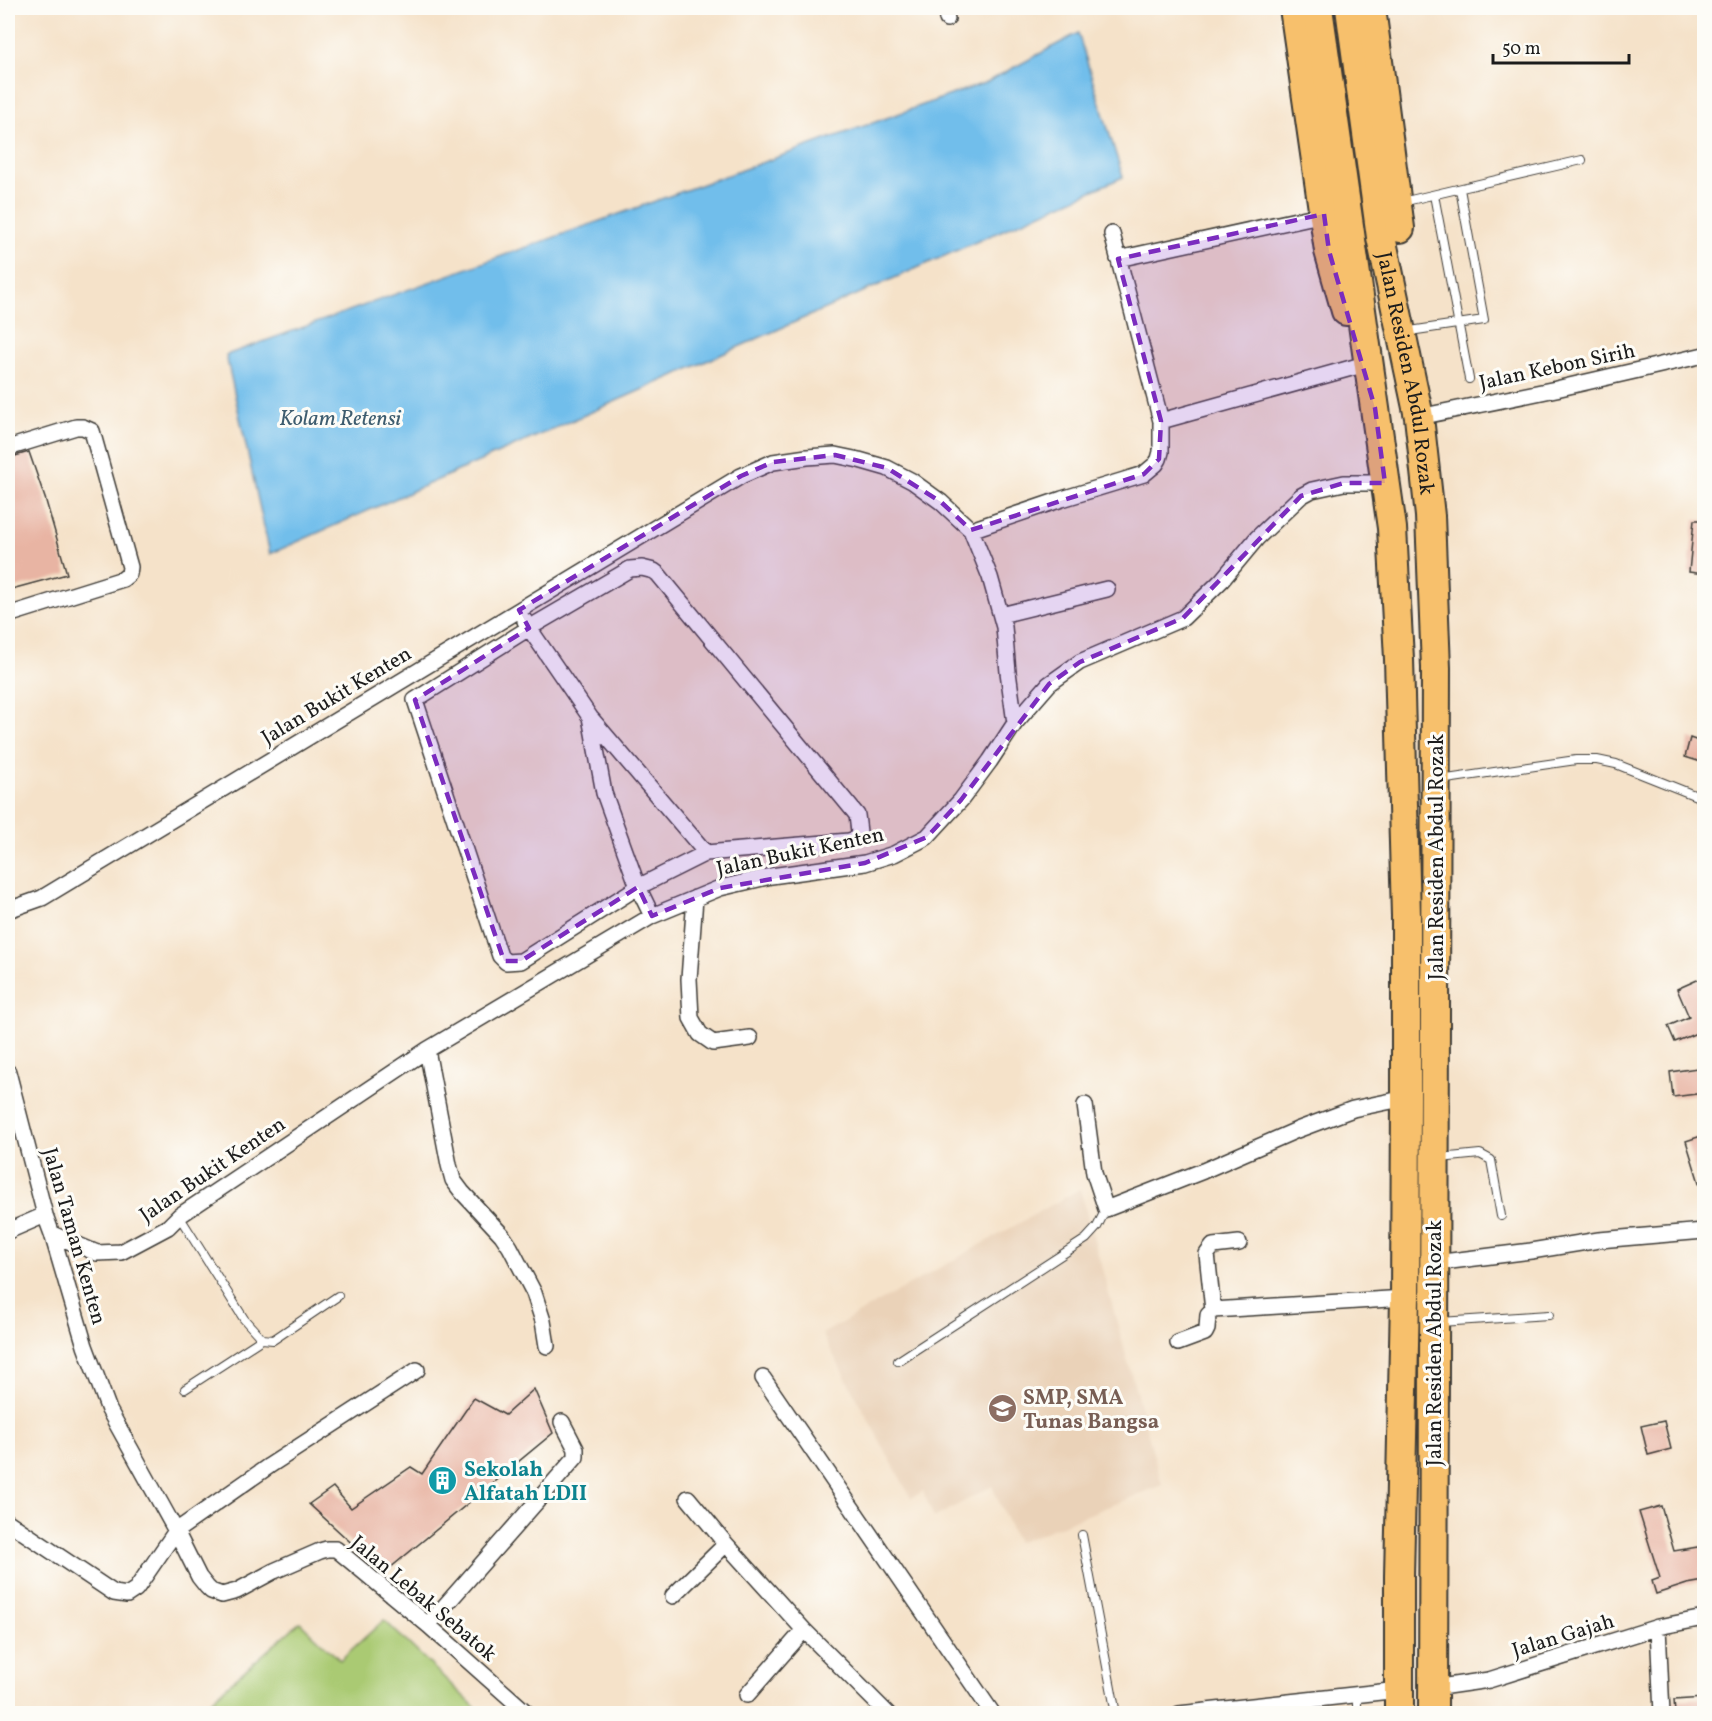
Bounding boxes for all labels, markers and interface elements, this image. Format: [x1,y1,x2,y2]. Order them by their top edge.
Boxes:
scale bar [1493,27,1630,65]
text: 50 m [1502,37,1541,62]
street label: Jalan Residen Abdul Rozak [1369,249,1441,497]
street label: Jalan Kebon Sirih [1476,337,1638,398]
water label: Kolam Retensi [279,404,401,435]
street label: Jalan Bukit Kenten [256,640,417,753]
street label: Jalan Residen Abdul Rozak [1423,733,1452,980]
street label: Jalan Bukit Kenten [714,821,887,884]
street label: Jalan Bukit Kenten [134,1111,292,1230]
street label: Jalan Taman Kenten [34,1144,113,1328]
street label: Jalan Residen Abdul Rozak [1421,1219,1450,1466]
place label: SMP, SMA Tunas Bangsa [1023,1384,1159,1437]
school or university icon: SMP, SMA Tunas Bangsa [986,1393,1018,1425]
place label: Sekolah Alfatah LDII [464,1456,587,1509]
building icon: Sekolah Alfatah LDII [427,1465,459,1497]
street label: Jalan Lebak Sebatok [344,1529,503,1669]
street label: Jalan Gajah [1509,1607,1618,1666]

